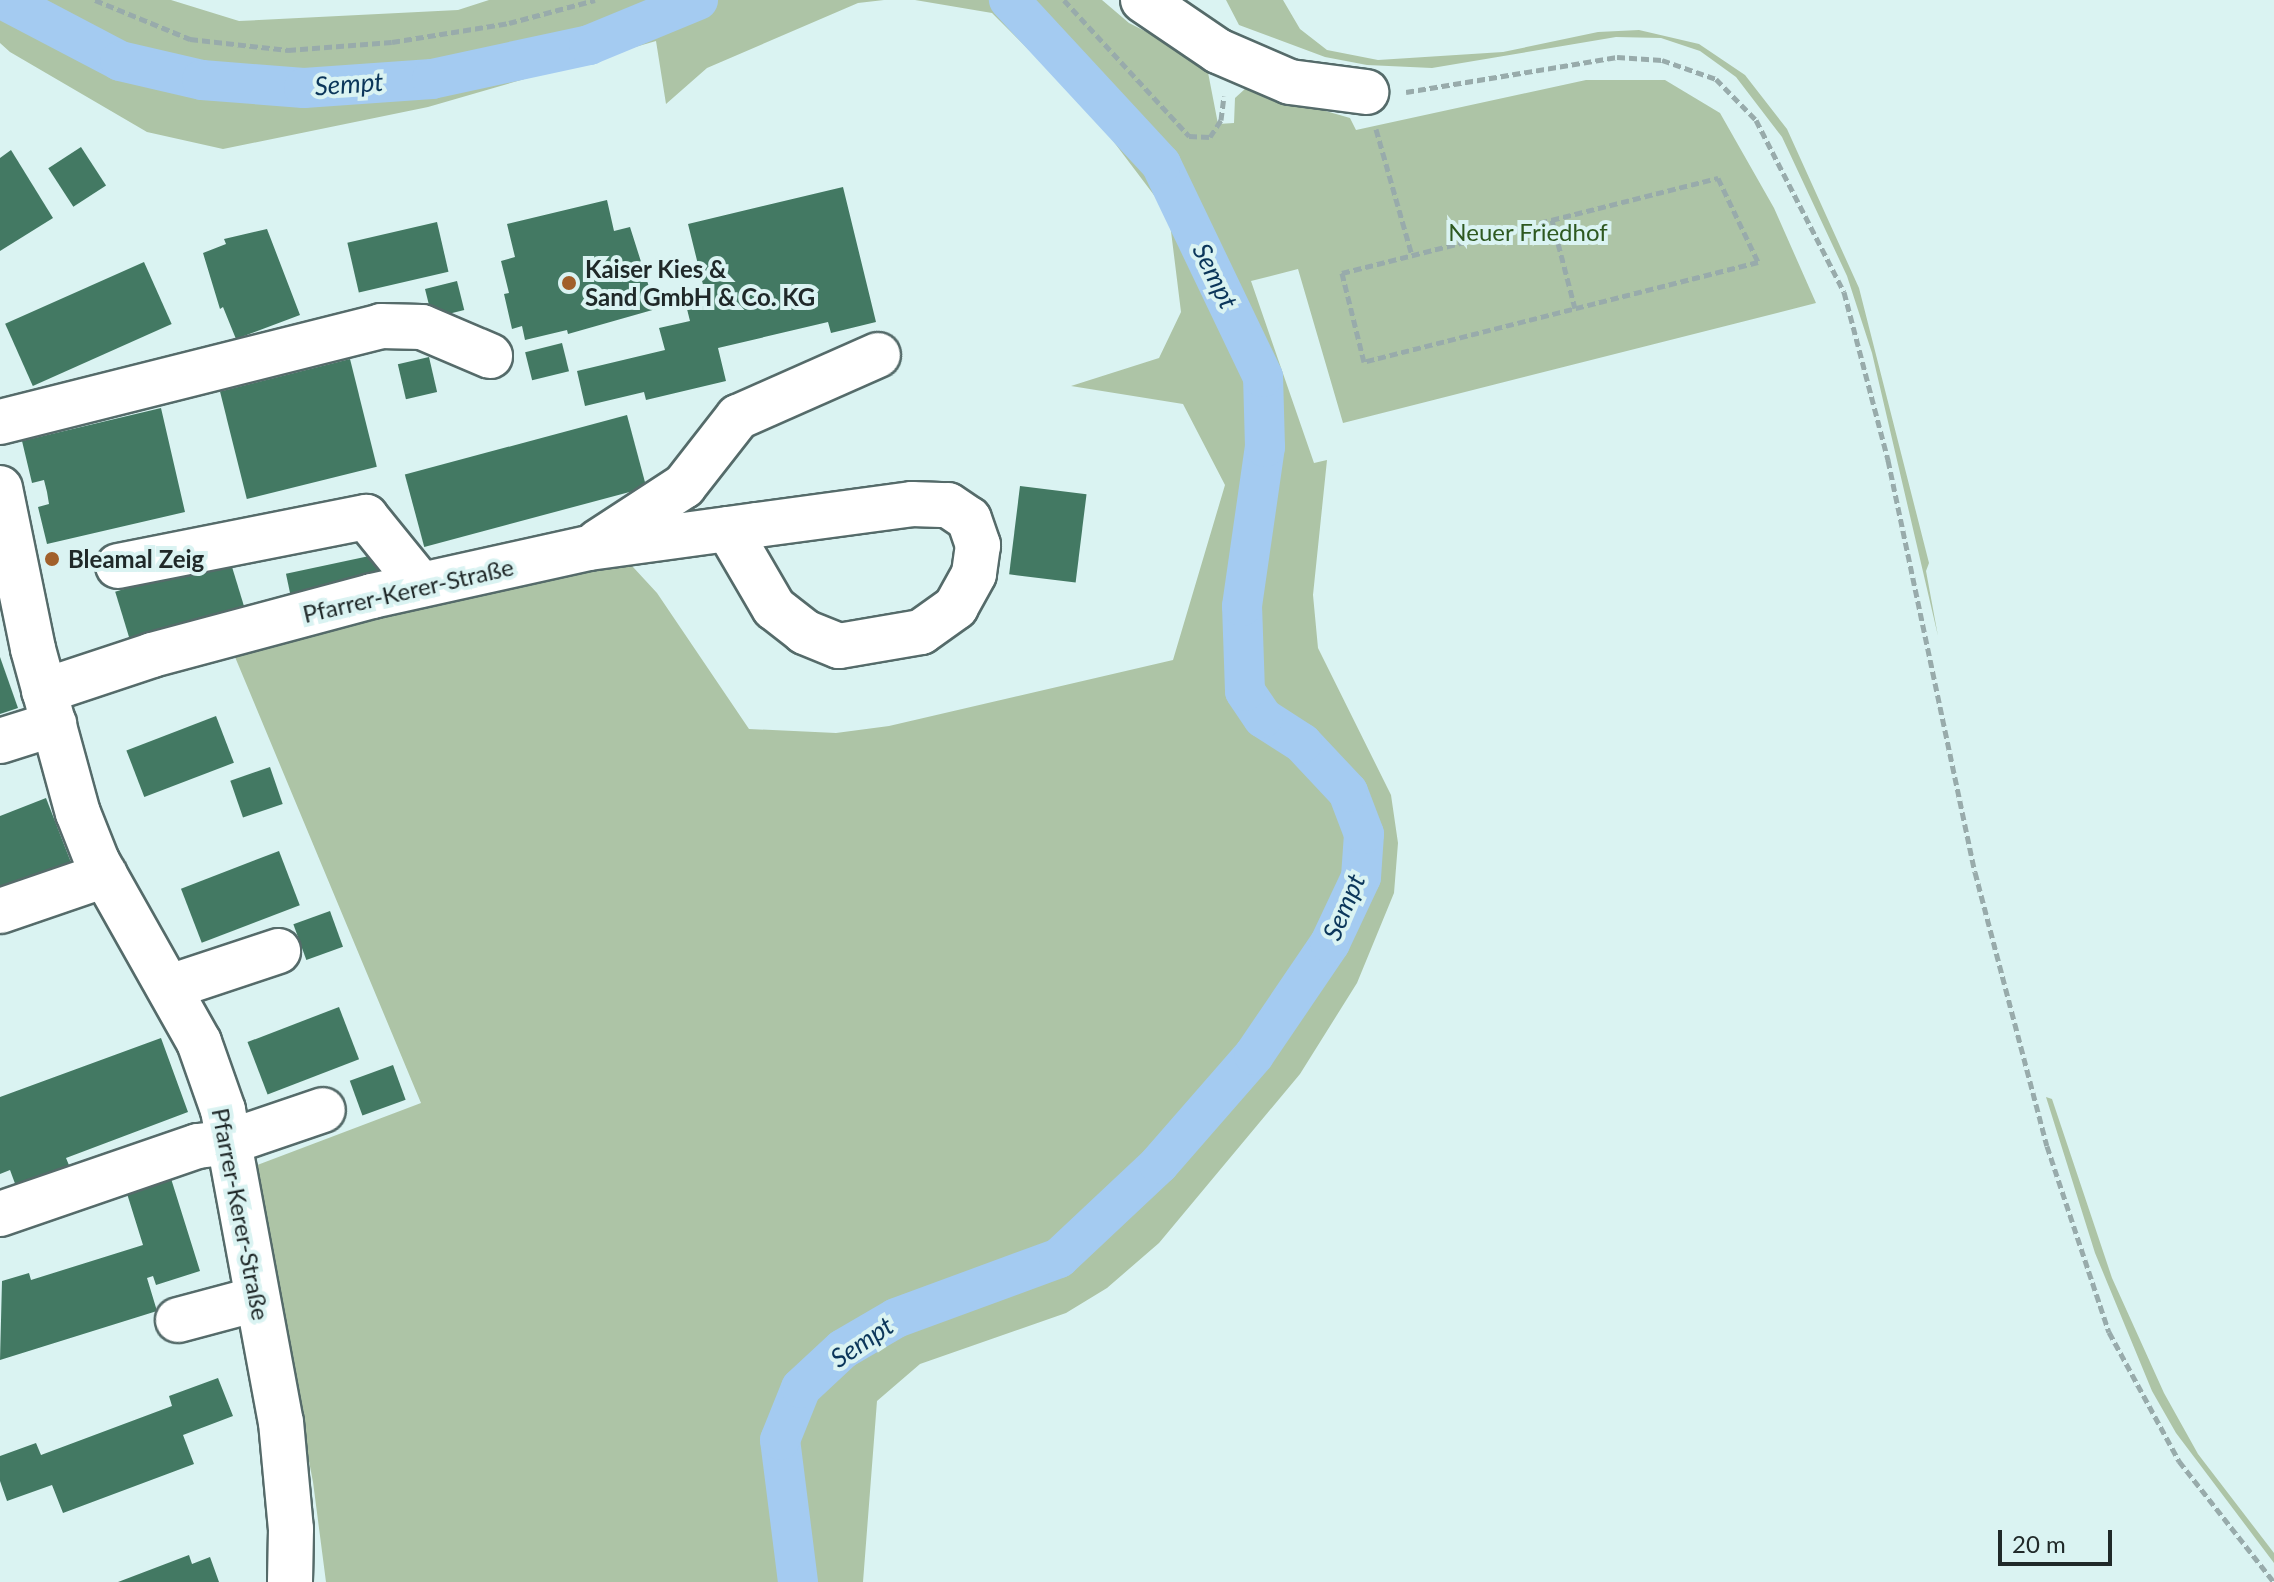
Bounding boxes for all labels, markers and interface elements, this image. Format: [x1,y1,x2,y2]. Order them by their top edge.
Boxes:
water label: Sempt [314,66,384,102]
park label: Neuer Friedhof [1448,218,1608,246]
water label: Sempt [1186,238,1244,314]
place label: Kaiser Kies & Sand GmbH & Co. KG [585,255,815,311]
marker: Kaiser Kies & Sand GmbH & Co. KG [560,274,578,292]
place label: Bleamal Zeig [68,545,204,573]
marker: Bleamal Zeig [43,550,61,568]
street label: Pfarrer-Kerer-Straße [300,552,516,628]
water label: Sempt [1316,869,1372,945]
street label: Pfarrer-Kerer-Straße [206,1106,276,1322]
water label: Sempt [825,1310,899,1374]
scale bar [2002,1514,2116,1564]
text: 20 m [2012,1529,2066,1558]

